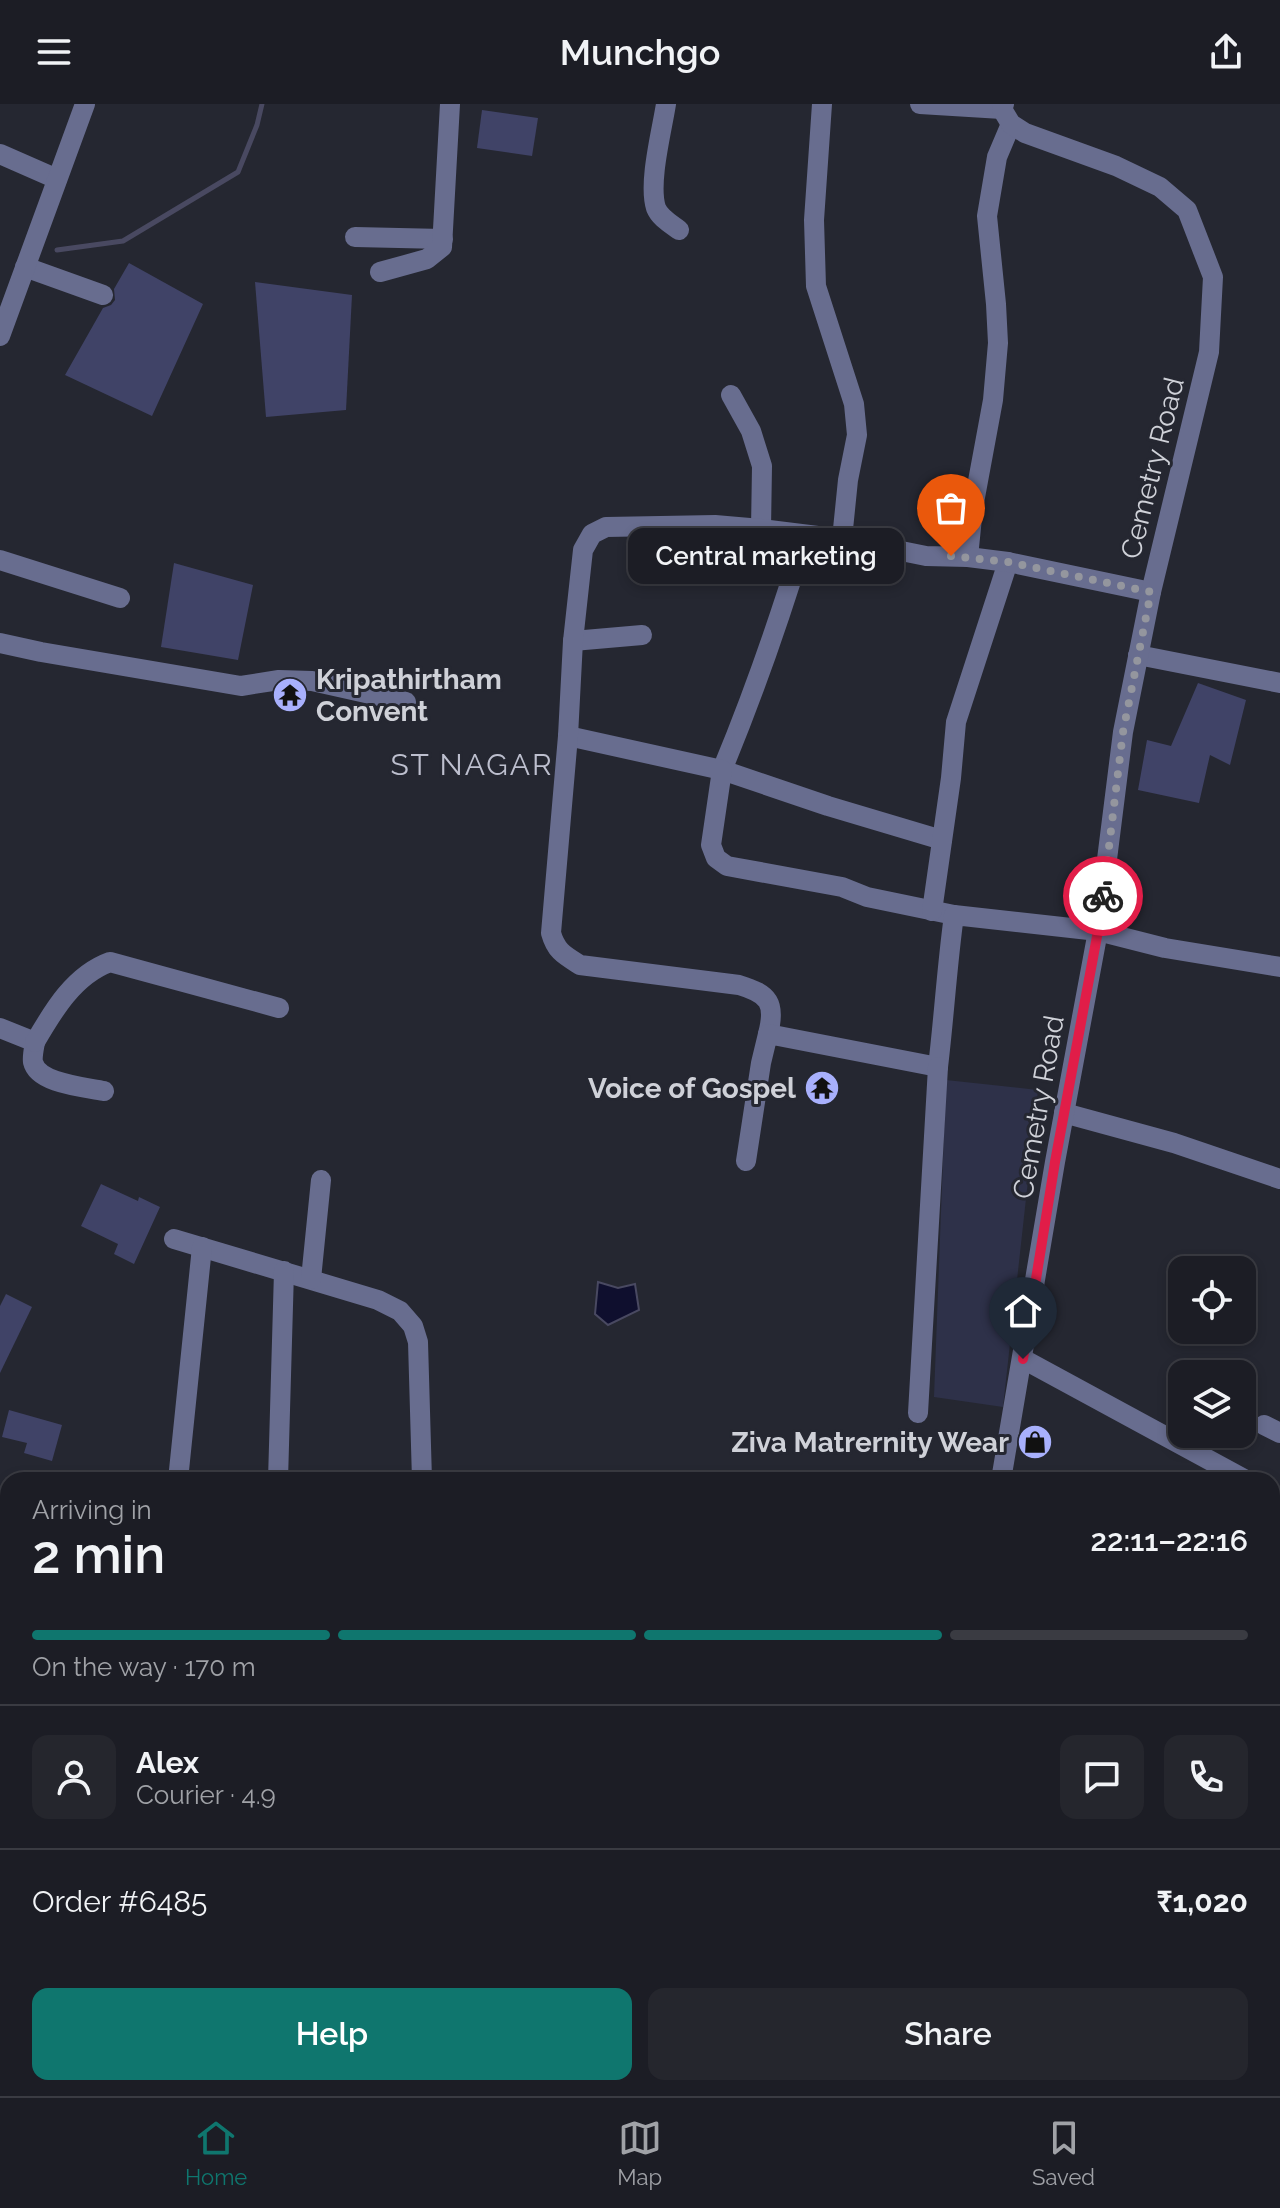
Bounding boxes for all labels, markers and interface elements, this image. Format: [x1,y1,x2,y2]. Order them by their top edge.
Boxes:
icon: menu [32,30,76,74]
icon: share [1204,30,1248,74]
text: Munchgo [560,31,720,73]
street label: Cemetry Road [1114,374,1191,562]
pin [917,474,985,556]
icon: bag [929,486,973,530]
callout: Central marketing [627,528,903,584]
text: Central marketing [655,541,877,571]
place label: Kripathirtham Convent [316,663,502,728]
temple icon: Kripathirtham Convent [271,676,309,714]
district label: ST NAGAR [390,747,554,782]
courier [1063,856,1143,936]
icon: bike [1081,874,1125,918]
street label: Cemetry Road [1006,1013,1071,1201]
temple icon: Voice of Gospel [803,1069,841,1107]
place label: Voice of Gospel [588,1072,796,1105]
map controls [1168,1256,1256,1448]
button: locate [1168,1256,1256,1344]
pin [989,1277,1057,1359]
icon: home [1001,1289,1045,1333]
button: layers [1168,1360,1256,1448]
shop icon: Ziva Matrernity Wear [1016,1423,1054,1461]
place label: Ziva Matrernity Wear [731,1426,1009,1459]
text: Arriving in [32,1495,152,1525]
text: 22:11–22:16 [1091,1523,1248,1558]
text: 2 min [32,1524,165,1585]
text: On the way · 170 m [32,1652,256,1682]
button: person [32,1735,116,1819]
button: chat [1060,1735,1144,1819]
button: phone [1164,1735,1248,1819]
text: Alex [136,1745,199,1780]
text: Courier · 4.9 [136,1780,276,1810]
text: Order #6485 [32,1884,207,1919]
text: ₹1,020 [1156,1884,1248,1919]
button: Help [32,1988,632,2080]
button: Share [648,1988,1248,2080]
tab: Home [185,2116,247,2190]
tab: Map [617,2116,662,2190]
tab: Saved [1032,2116,1095,2190]

